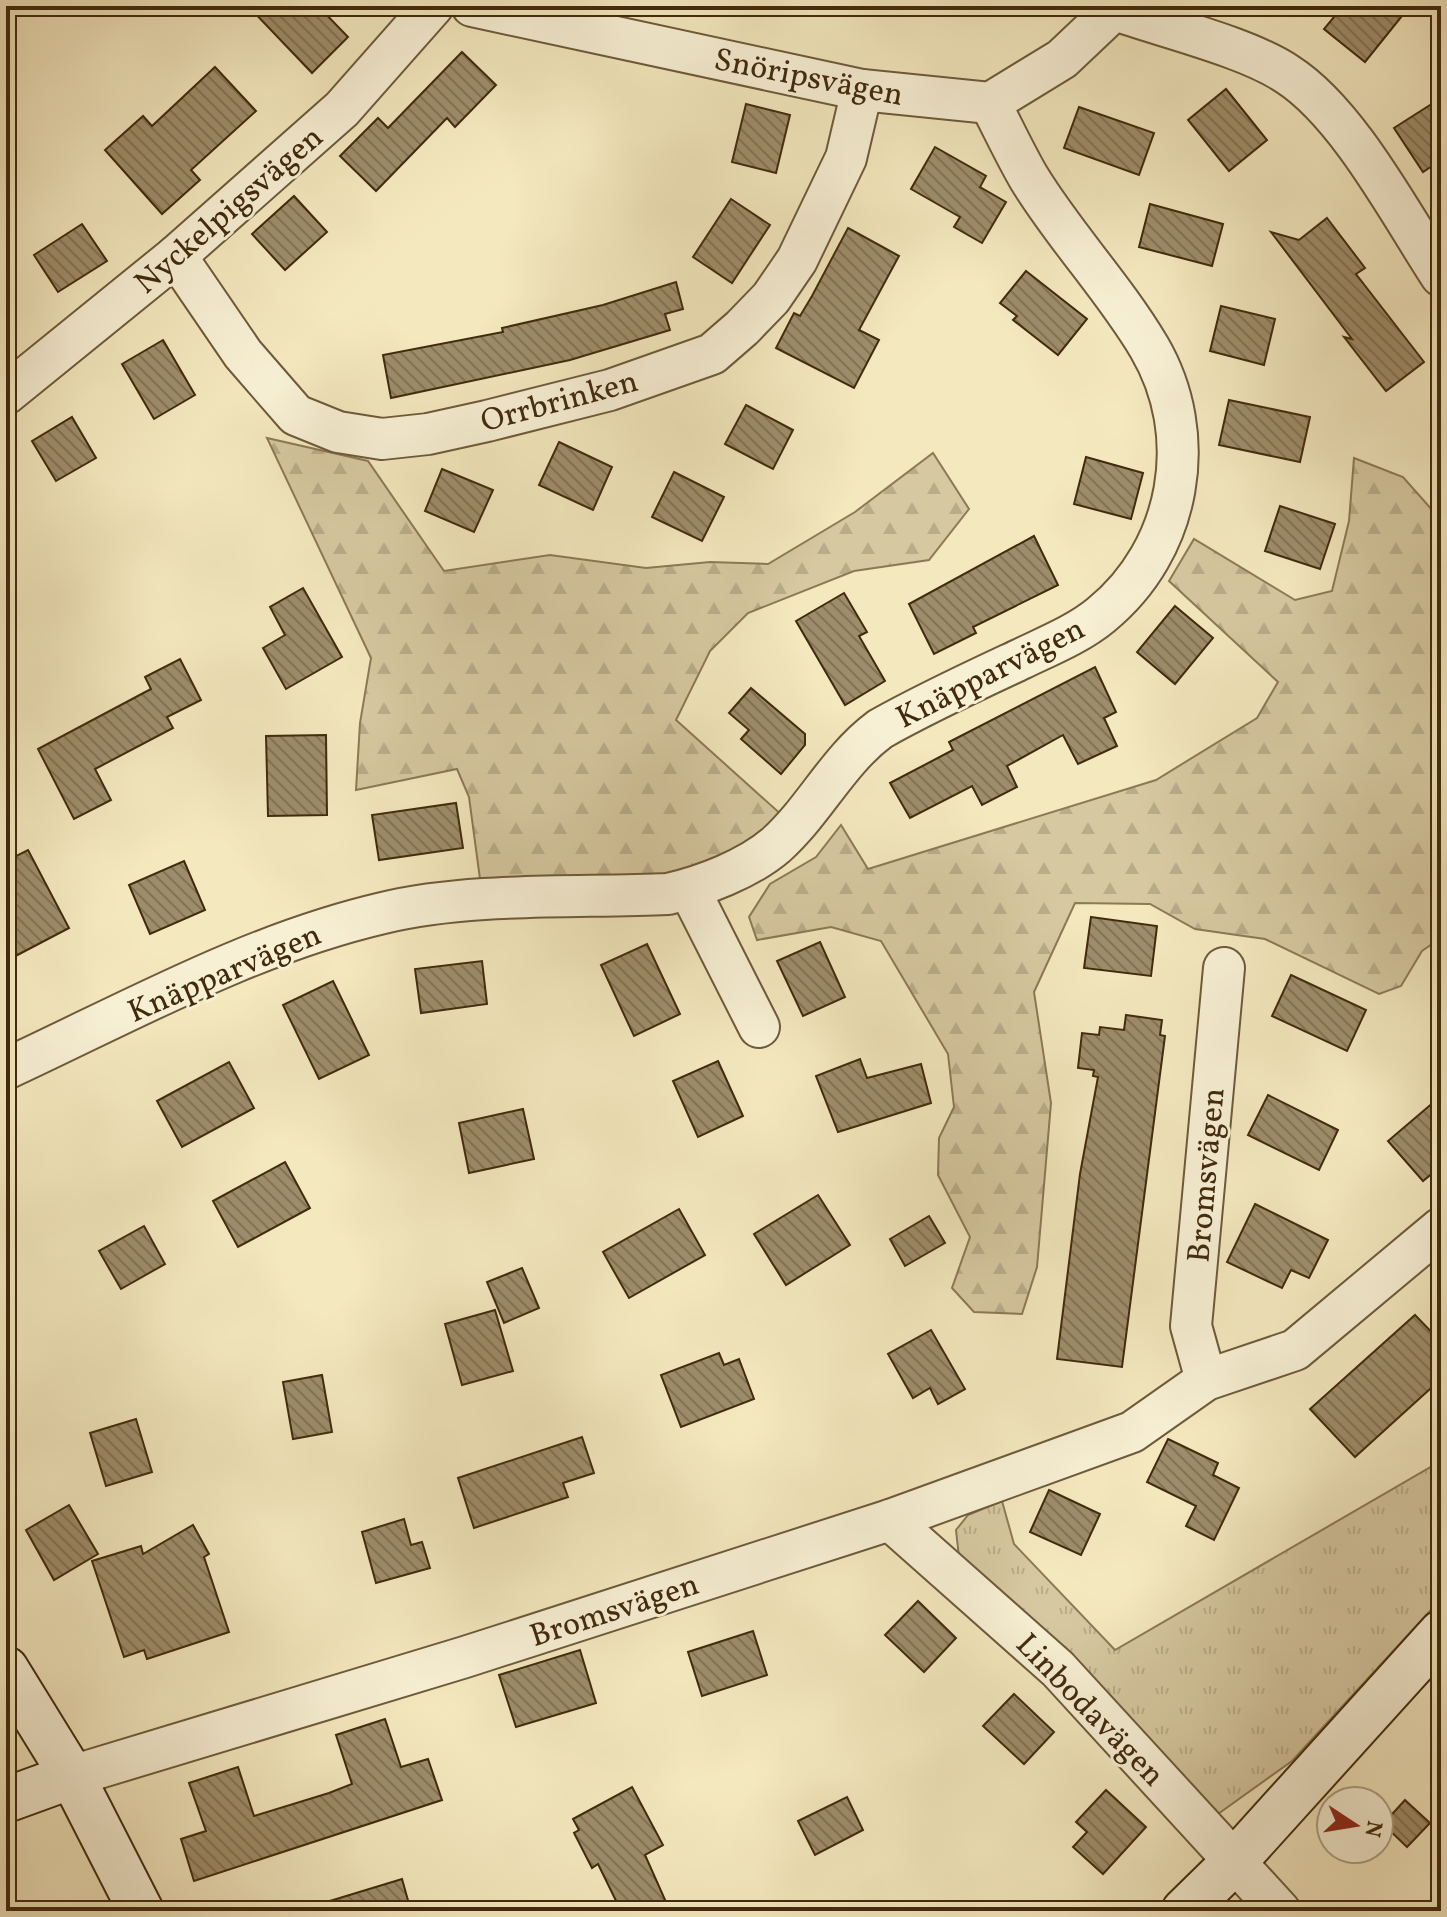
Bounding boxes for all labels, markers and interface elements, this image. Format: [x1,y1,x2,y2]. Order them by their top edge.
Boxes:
street label: Snöripsvägen [710,39,907,119]
street label: Nyckelpigsvägen [126,117,334,306]
street label: Orrbrinken [476,361,643,445]
street label: Knäpparvägen [890,608,1093,741]
street label: Knäpparvägen [122,914,329,1035]
street label: Bromsvägen [1178,1086,1238,1264]
street label: Bromsvägen [525,1564,705,1660]
street label: Linbodavägen [1004,1625,1173,1797]
north arrow [1315,1785,1395,1865]
text: N [1355,1818,1389,1840]

